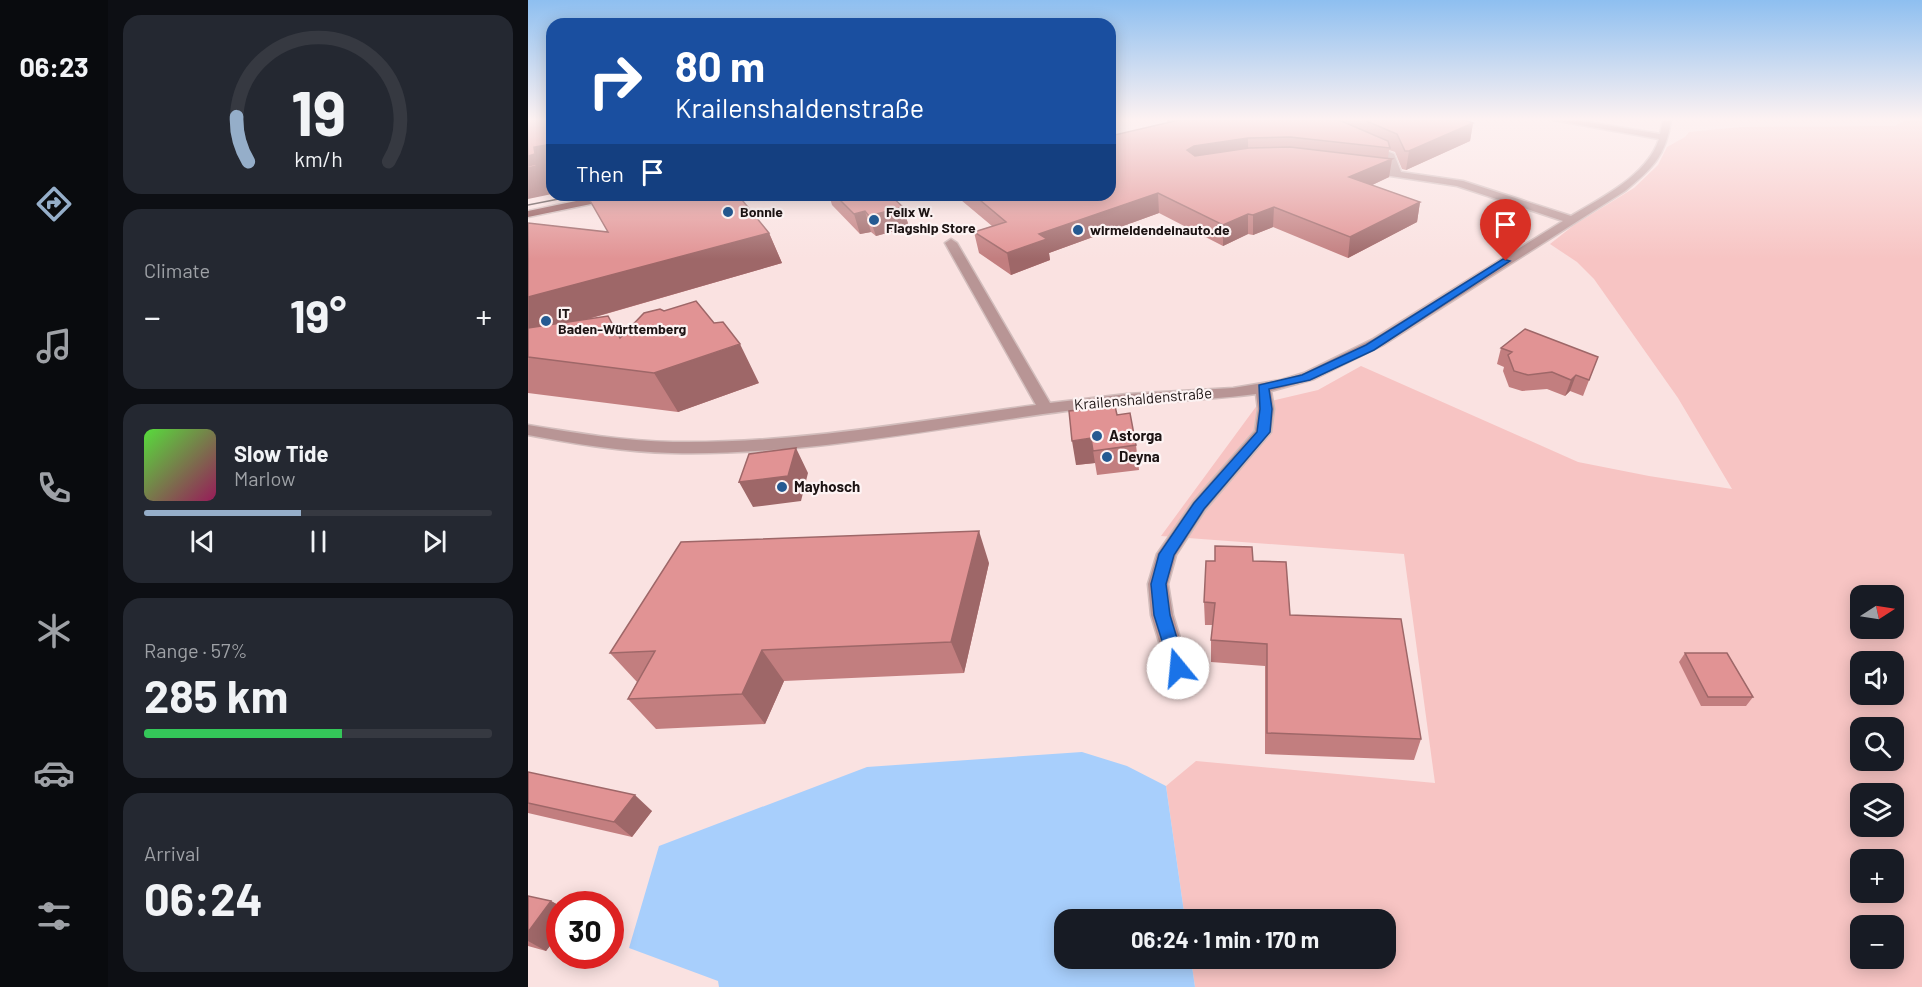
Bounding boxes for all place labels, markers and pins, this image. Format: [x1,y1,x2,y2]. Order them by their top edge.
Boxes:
pin [1480,199,1531,261]
place label: Bonnie [740,203,783,220]
place label: Felix W. Flagship Store [886,203,976,236]
marker: Bonnie [721,205,735,219]
marker: Felix W. Flagship Store [867,213,881,227]
place label: wirmeldendeinauto.de [1090,221,1230,238]
marker: wirmeldendeinauto.de [1071,223,1085,237]
place label: IT Baden-Württemberg [558,304,686,337]
marker: IT Baden-Württemberg [539,314,553,328]
place label: Astorga [1109,426,1162,444]
marker: Astorga [1090,429,1104,443]
place label: Deyna [1119,447,1160,465]
marker: Deyna [1100,450,1114,464]
place label: Mayhosch [794,477,860,495]
marker: Mayhosch [775,480,789,494]

